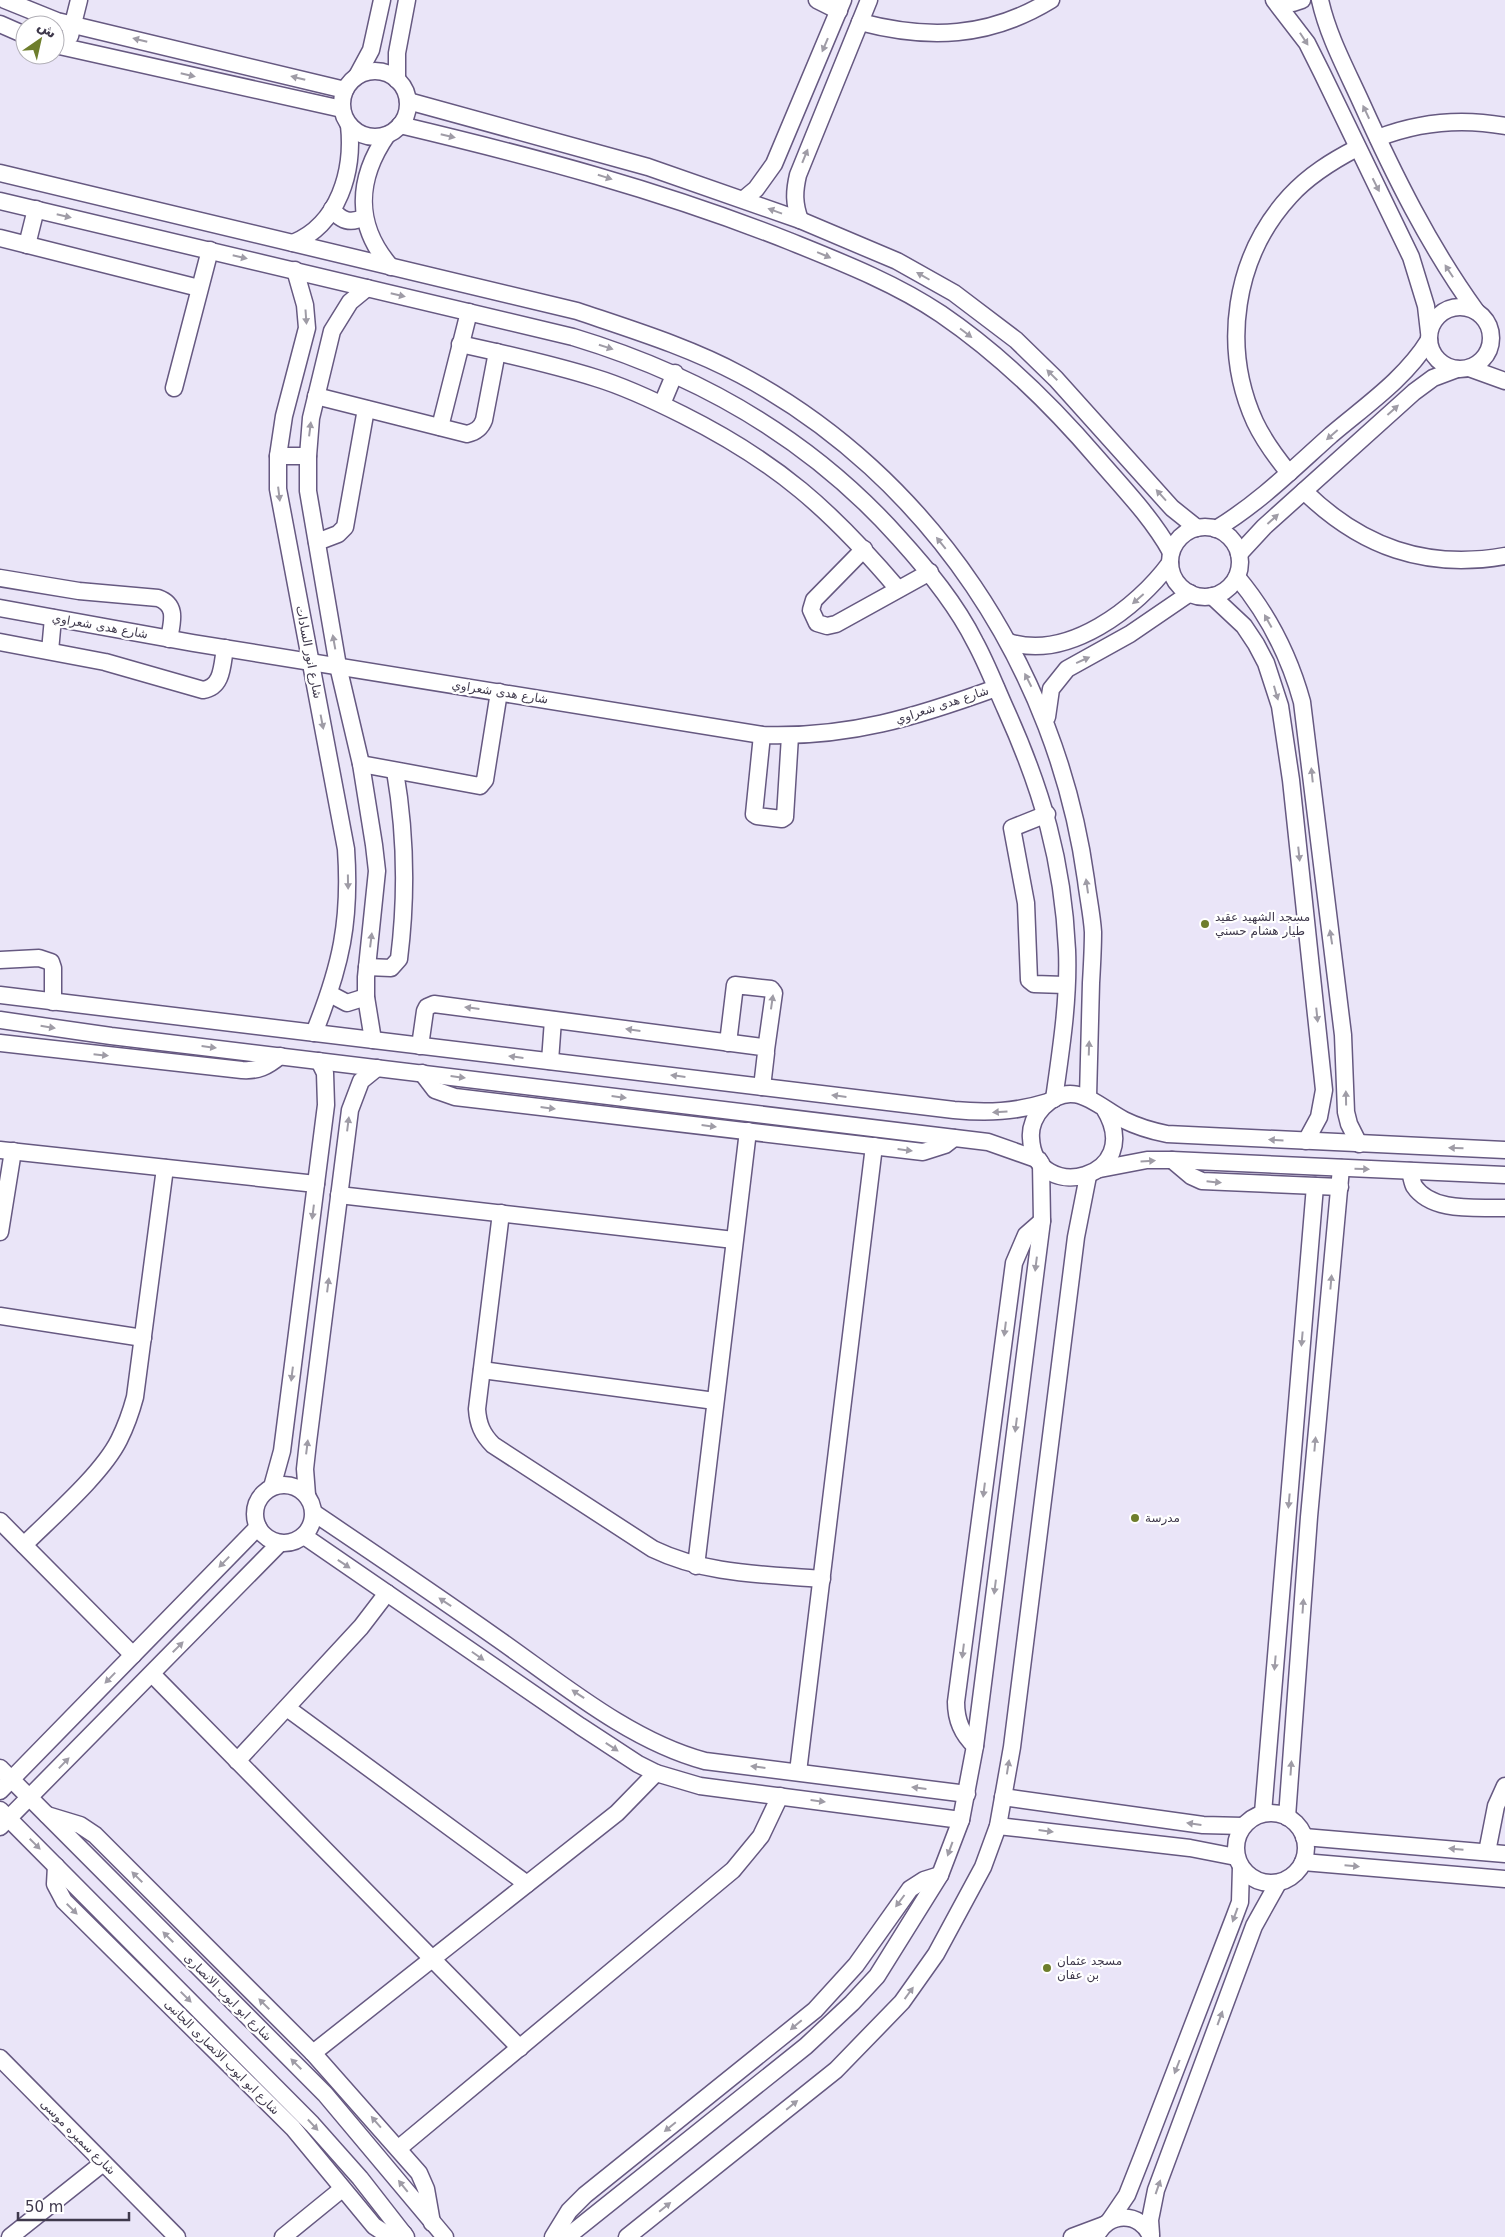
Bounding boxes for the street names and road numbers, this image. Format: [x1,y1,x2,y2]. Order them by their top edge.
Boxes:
street label: شارع انور السادات [292,604,325,700]
street label: شارع هدى شعراوي [51,611,149,642]
street label: شارع هدى شعراوي [451,677,549,708]
street label: شارع هدى شعراوي [894,683,991,728]
street label: شارع ابو ايوب الانصارى [181,1950,275,2044]
street label: شارع ابو ايوب الانصارى الجانبى [161,1997,282,2118]
street label: شارع سميره موسى [37,2097,118,2178]

